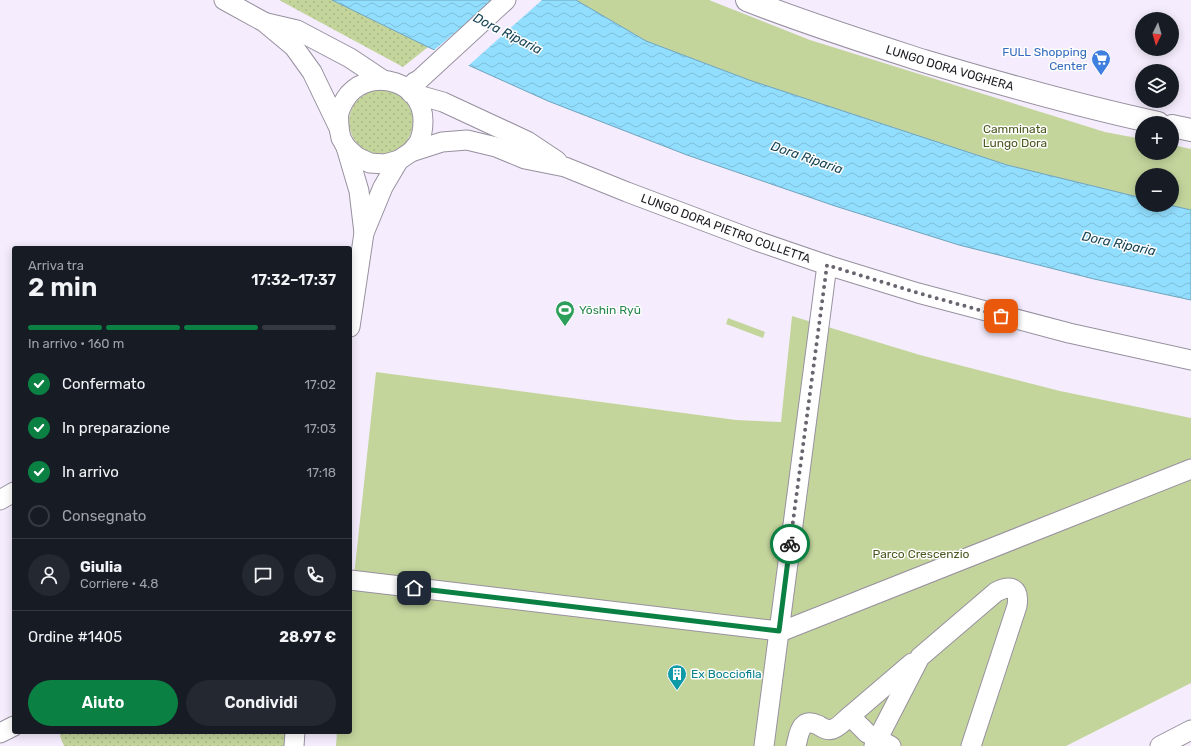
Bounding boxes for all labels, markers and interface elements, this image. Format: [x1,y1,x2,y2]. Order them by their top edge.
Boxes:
water label: Dora Riparia [471,10,545,57]
north arrow [1135,12,1179,56]
map controls [1135,12,1179,212]
street label: LUNGO DORA VOGHERA [884,42,1015,94]
place label: FULL Shopping Center [1002,45,1087,73]
supermarket icon: FULL Shopping Center [1090,48,1112,76]
button: layers [1135,64,1179,108]
button: + [1135,116,1179,160]
park label: Camminata Lungo Dora [983,122,1047,150]
water label: Dora Riparia [769,138,845,177]
button: − [1135,168,1179,212]
street label: LUNGO DORA PIETRO COLLETTA [639,191,812,266]
water label: Dora Riparia [1081,228,1158,259]
text: Arriva tra [28,258,84,273]
text: 17:32–17:37 [251,271,336,289]
text: 2 min [28,272,97,303]
sports icon: Yōshin Ryū [554,299,576,327]
pin [984,299,1018,333]
place label: Yōshin Ryū [579,303,641,317]
icon: bag [990,305,1012,327]
text: In arrivo · 160 m [28,336,124,351]
icon: check [28,373,50,395]
text: Confermato [62,375,145,393]
text: 17:02 [305,377,336,392]
icon: check [28,417,50,439]
text: In preparazione [62,419,170,437]
text: 17:03 [304,421,336,436]
icon: check [28,461,50,483]
text: In arrivo [62,463,119,481]
text: 17:18 [307,465,336,480]
text: Consegnato [62,507,146,525]
courier [770,524,810,564]
icon: bike [779,533,801,555]
park label: Parco Crescenzio [873,547,970,561]
button: person [28,554,70,596]
button: chat [242,554,284,596]
button: phone [294,554,336,596]
text: Giulia [80,558,122,576]
pin [397,571,431,605]
text: Corriere · 4.8 [80,576,158,591]
icon: home [403,577,425,599]
text: Ordine #1405 [28,628,122,646]
text: 28.97 € [279,628,336,646]
building icon: Ex Bocciofila [666,663,688,691]
place label: Ex Bocciofila [691,667,762,681]
button: Aiuto [28,680,178,726]
button: Condividi [186,680,336,726]

